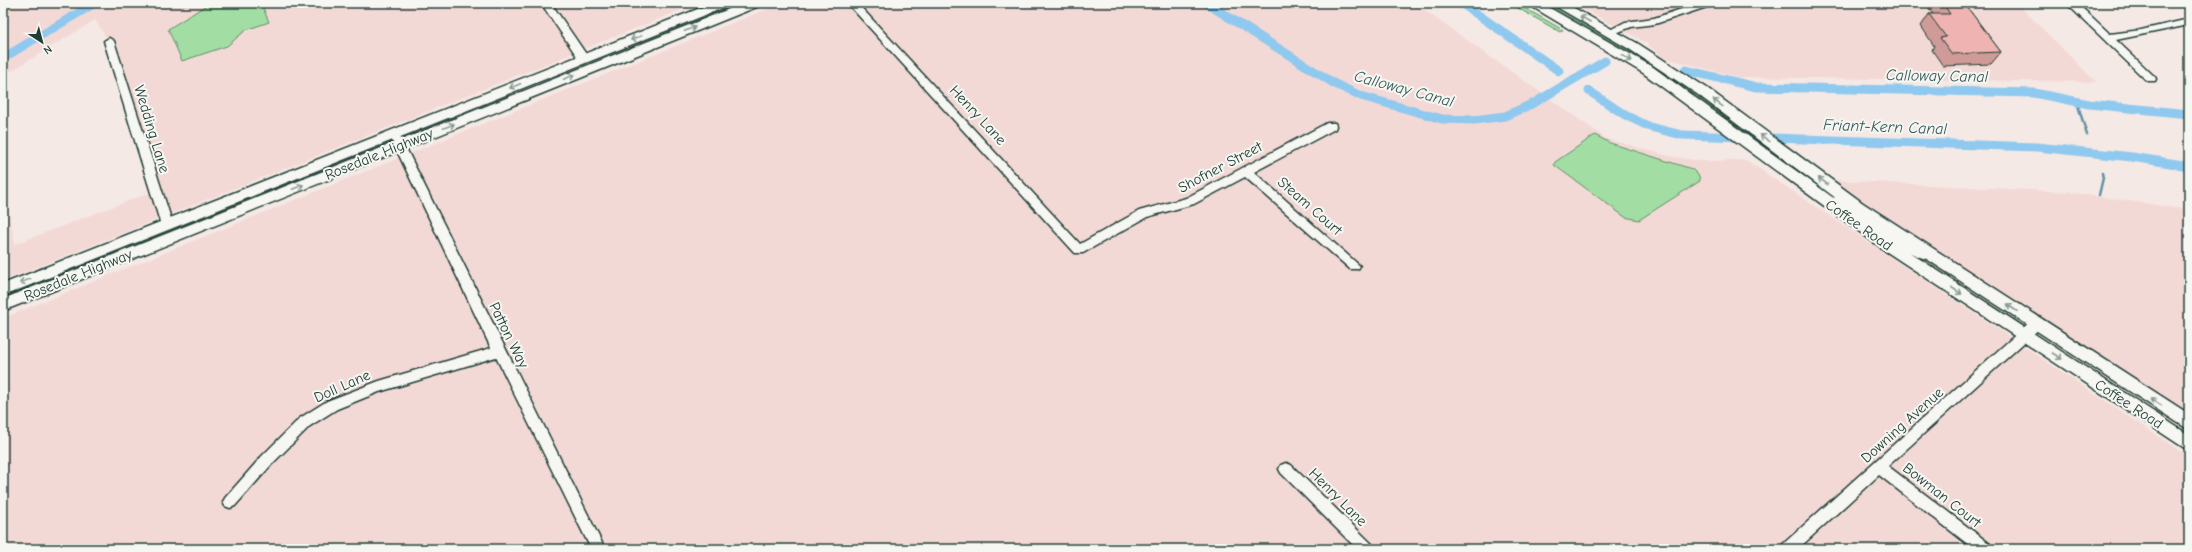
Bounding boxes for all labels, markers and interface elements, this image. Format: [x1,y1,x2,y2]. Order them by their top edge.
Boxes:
one-way arrow [1579,15,1591,22]
north arrow [22,22,62,62]
one-way arrow [684,25,696,33]
one-way arrow [630,35,642,43]
text: N [41,42,54,57]
one-way arrow [1621,54,1633,62]
water label: Calloway Canal [1886,66,1989,86]
water label: Calloway Canal [1352,67,1456,111]
one-way arrow [563,73,575,81]
street label: Henry Lane [946,81,1011,149]
street label: Wedding Lane [130,83,174,176]
one-way arrow [509,83,521,91]
one-way arrow [1713,99,1724,108]
water label: Friant-Kern Canal [1823,116,1948,138]
one-way arrow [442,121,454,129]
street label: Rosedale Highway [322,124,436,184]
one-way arrow [1760,134,1771,142]
street label: Shofner Street [1175,137,1266,197]
street label: Steam Court [1274,173,1347,239]
one-way arrow [1818,177,1829,185]
one-way arrow [291,182,303,190]
street label: Coffee Road [1822,195,1896,255]
street label: Rosedale Highway [21,245,135,305]
one-way arrow [20,278,32,286]
one-way arrow [1951,287,1962,295]
street label: Patton Way [485,299,533,371]
one-way arrow [2007,304,2018,312]
one-way arrow [2051,352,2062,360]
street label: Doll Lane [311,365,373,406]
street label: Coffee Road [2092,375,2166,433]
street label: Downing Avenue [1857,383,1947,467]
one-way arrow [2151,398,2162,406]
street label: Bowman Court [1899,459,1985,532]
street label: Henry Lane [1305,464,1371,530]

